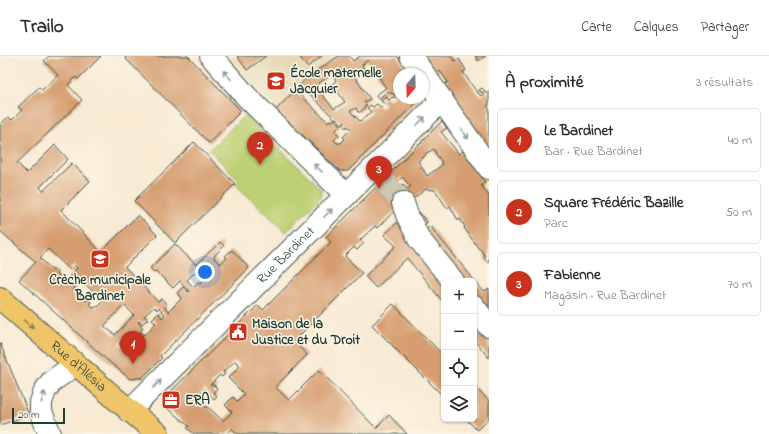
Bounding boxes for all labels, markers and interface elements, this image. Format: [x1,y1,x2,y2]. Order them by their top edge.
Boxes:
text: Trailo [20,14,64,41]
text: Carte [581,17,612,38]
text: Calques [634,17,679,38]
text: Partager [701,17,749,38]
place label: École maternelle Jacquier [290,63,382,100]
north arrow [393,68,429,104]
one-way arrow [223,69,232,80]
school or university icon: École maternelle Jacquier [265,70,287,92]
text: À proximité [505,70,583,95]
text: 3 résultats [696,73,753,92]
one-way arrow [416,116,426,126]
text: Le Bardinet [544,120,613,142]
one-way arrow [461,128,469,139]
text: 1 [517,131,521,150]
text: 40 m [728,131,752,150]
pin: 2 [247,132,273,165]
text: Bar · Rue Bardinet [544,142,643,161]
pin: 3 [366,156,392,189]
one-way arrow [313,163,323,173]
text: Square Frédéric Bazille [544,192,683,214]
text: 2 [516,203,522,222]
text: 50 m [726,203,752,222]
one-way arrow [323,208,333,218]
text: Parc [544,214,568,233]
street label: Rue Bardinet [252,221,320,289]
school or university icon: Crèche municipale Bardinet [89,248,111,270]
your location [195,262,215,282]
text: Fabienne [544,264,601,286]
place label: Crèche municipale Bardinet [49,270,152,307]
text: 3 [516,275,522,294]
text: 70 m [728,275,752,294]
map controls [441,278,477,422]
button: + [441,278,477,314]
text: Magasin · Rue Bardinet [544,286,666,305]
place label: Maison de la Justice et du Droit [252,314,360,351]
button: − [441,314,477,350]
one-way arrow [24,319,34,329]
public building icon: Maison de la Justice et du Droit [227,321,249,343]
pin: 1 [120,331,146,364]
street label: Rue d'Alésia [45,336,111,397]
button: locate [441,350,477,386]
one-way arrow [152,379,162,389]
button: layers [441,386,477,422]
office icon: ERA [160,389,182,411]
place label: ERA [185,390,210,411]
one-way arrow [40,391,47,404]
scale bar [12,406,65,425]
text: 20 m [18,407,40,423]

